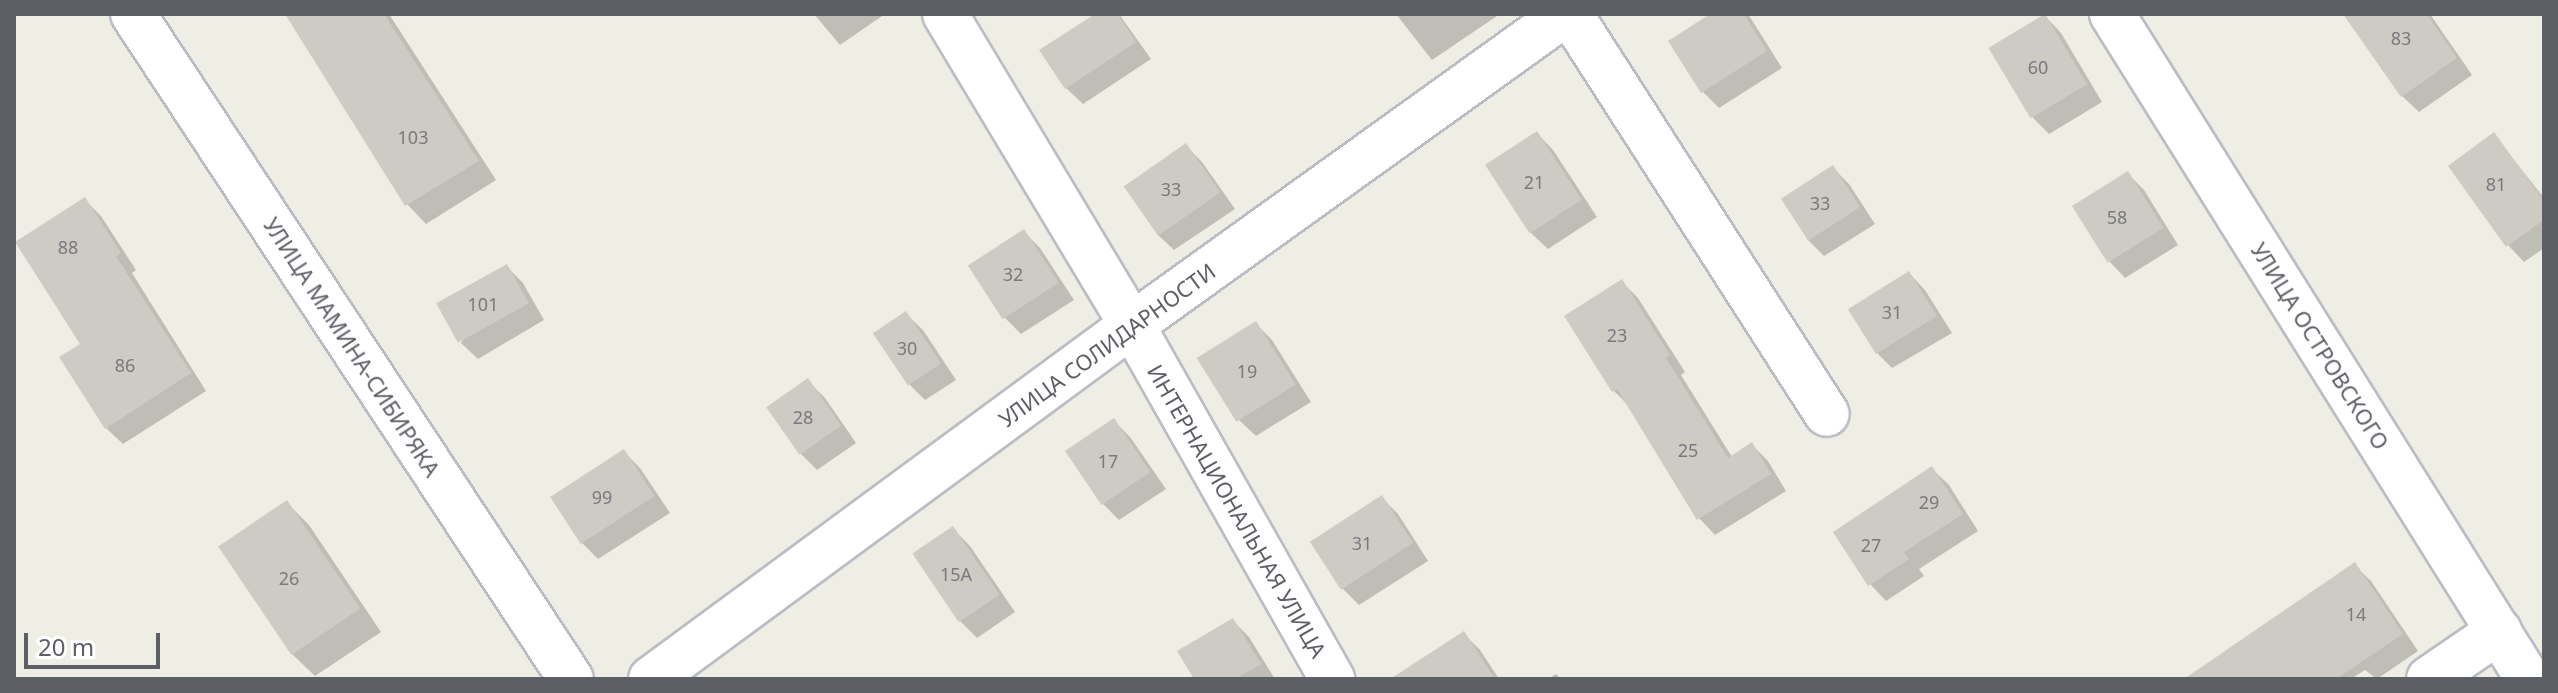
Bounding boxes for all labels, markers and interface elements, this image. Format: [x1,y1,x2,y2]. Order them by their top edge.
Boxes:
house number: 83 [2391,27,2411,49]
house number: 60 [2028,56,2048,78]
house number: 103 [398,126,428,148]
house number: 21 [1524,171,1544,193]
house number: 81 [2486,173,2506,195]
house number: 33 [1161,178,1181,200]
house number: 33 [1810,192,1830,214]
house number: 58 [2107,206,2127,228]
street label: УЛИЦА МАМИНА-СИБИРЯКА [258,212,446,482]
house number: 88 [58,236,78,258]
street label: УЛИЦА ОСТРОВСКОГО [2246,238,2394,454]
street label: УЛИЦА СОЛИДАРНОСТИ [994,258,1220,432]
house number: 32 [1003,263,1023,285]
house number: 101 [468,293,498,315]
house number: 31 [1882,301,1902,323]
house number: 23 [1607,324,1627,346]
house number: 30 [897,337,917,359]
house number: 86 [115,354,135,376]
street label: ИНТЕРНАЦИОНАЛЬНАЯ УЛИЦА [1142,360,1332,662]
house number: 19 [1237,360,1257,382]
house number: 28 [793,406,813,428]
house number: 25 [1678,439,1698,461]
house number: 17 [1098,450,1118,472]
house number: 99 [592,486,612,508]
house number: 29 [1919,491,1939,513]
house number: 31 [1352,532,1372,554]
house number: 27 [1861,534,1881,556]
house number: 15А [940,563,972,585]
house number: 26 [279,567,299,589]
house number: 14 [2346,603,2366,625]
scale bar [28,617,164,667]
text: 20 m [38,630,94,663]

